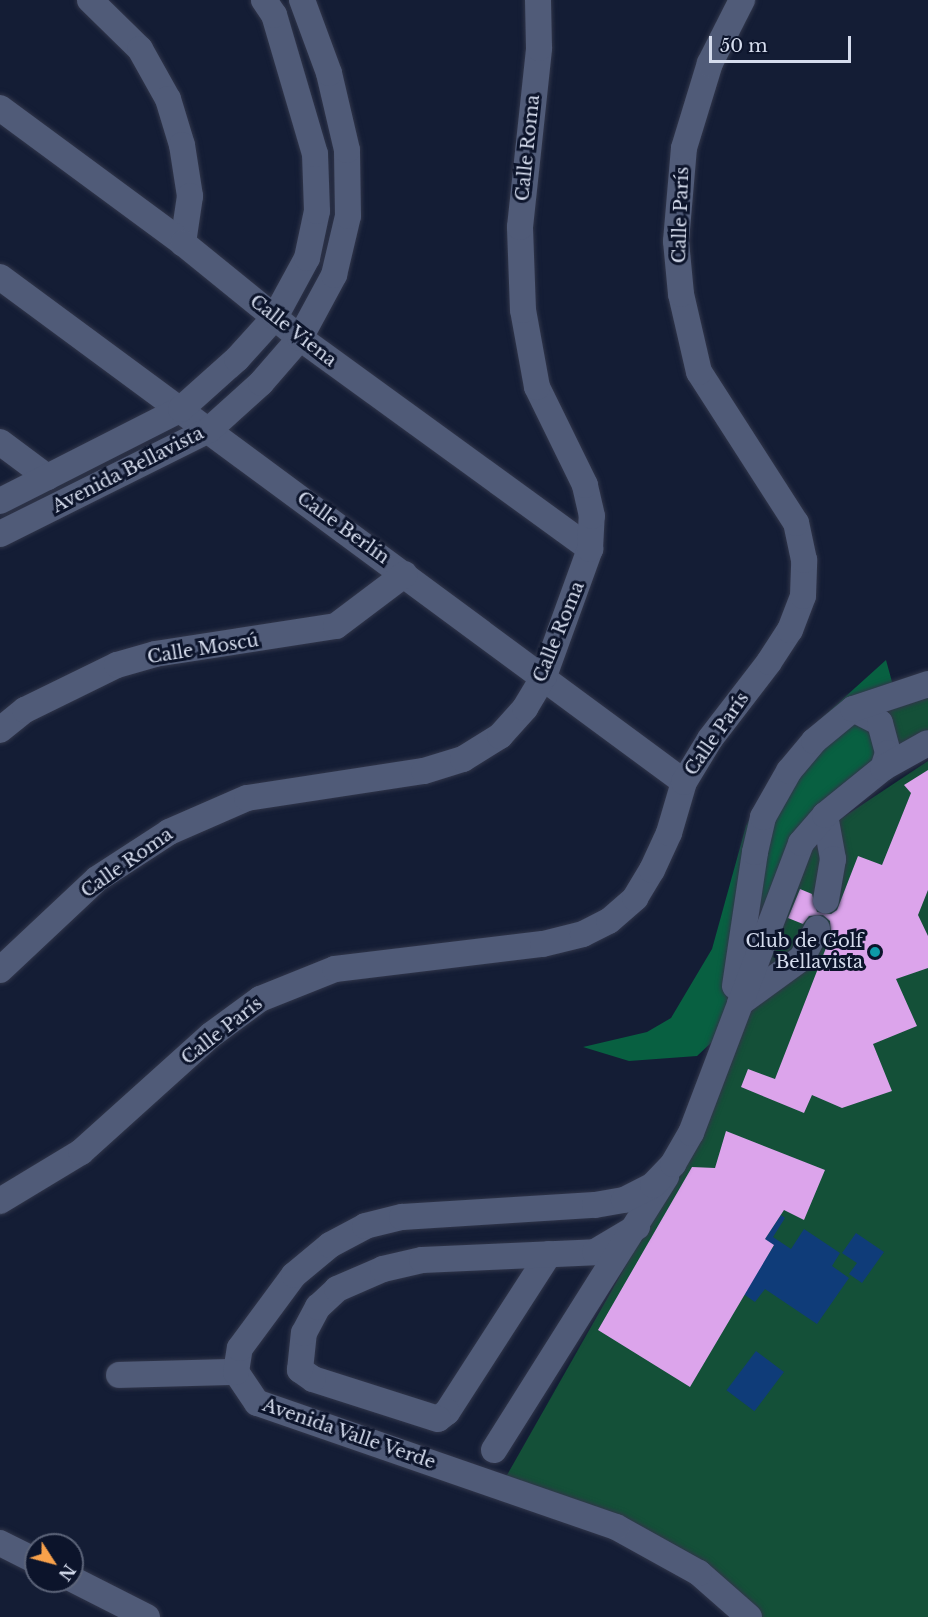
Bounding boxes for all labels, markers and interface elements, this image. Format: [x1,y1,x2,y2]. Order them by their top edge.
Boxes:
scale bar [712,24,854,62]
text: 50 m [720,35,768,57]
street label: Calle Roma [512,94,544,202]
street label: Calle París [669,166,693,264]
street label: Calle Viena [245,290,341,372]
street label: Avenida Bellavista [49,422,207,518]
street label: Calle Berlín [293,487,393,569]
street label: Calle Roma [529,579,589,685]
street label: Calle Moscú [146,630,260,668]
street label: Calle París [680,688,754,780]
street label: Calle Roma [77,824,177,902]
place label: Club de Golf Bellavista [745,931,863,974]
marker: Club de Golf Bellavista [868,945,882,959]
street label: Calle París [177,993,267,1069]
street label: Avenida Valle Verde [259,1394,439,1474]
north arrow [24,1533,84,1593]
text: N [54,1560,79,1584]

